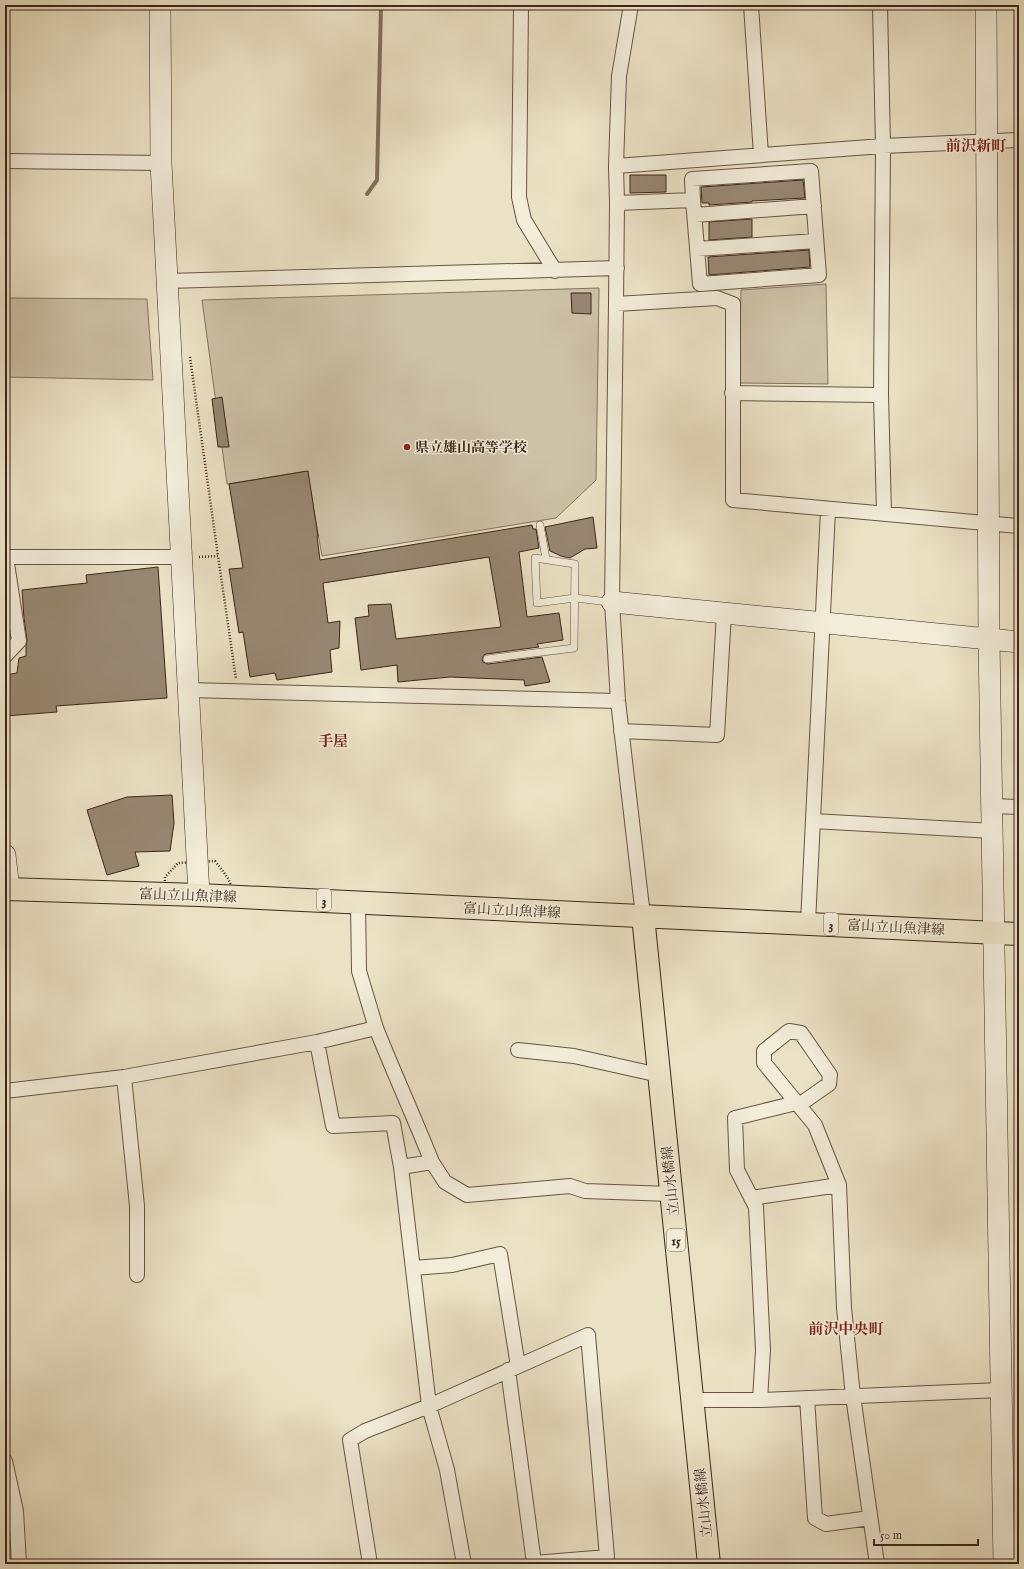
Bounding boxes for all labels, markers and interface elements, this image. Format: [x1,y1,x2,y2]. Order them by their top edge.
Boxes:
district label: 前沢新町 [946,137,1006,156]
place label: 県立雄山高等学校 [415,439,527,457]
marker: 県立雄山高等学校 [402,442,412,452]
district label: 手屋 [318,732,348,751]
street label: 富山立山魚津線 [139,885,237,907]
road number: 3 [317,889,331,911]
street label: 富山立山魚津線 [463,899,561,923]
road number: 3 [824,913,838,935]
street label: 富山立山魚津線 [847,916,945,940]
street label: 立山水橋線 [658,1145,684,1217]
road number: 15 [667,1229,685,1251]
district label: 前沢中央町 [808,1320,884,1339]
street label: 立山水橋線 [691,1467,717,1539]
scale bar [874,1521,978,1547]
text: 50 m [880,1528,902,1543]

